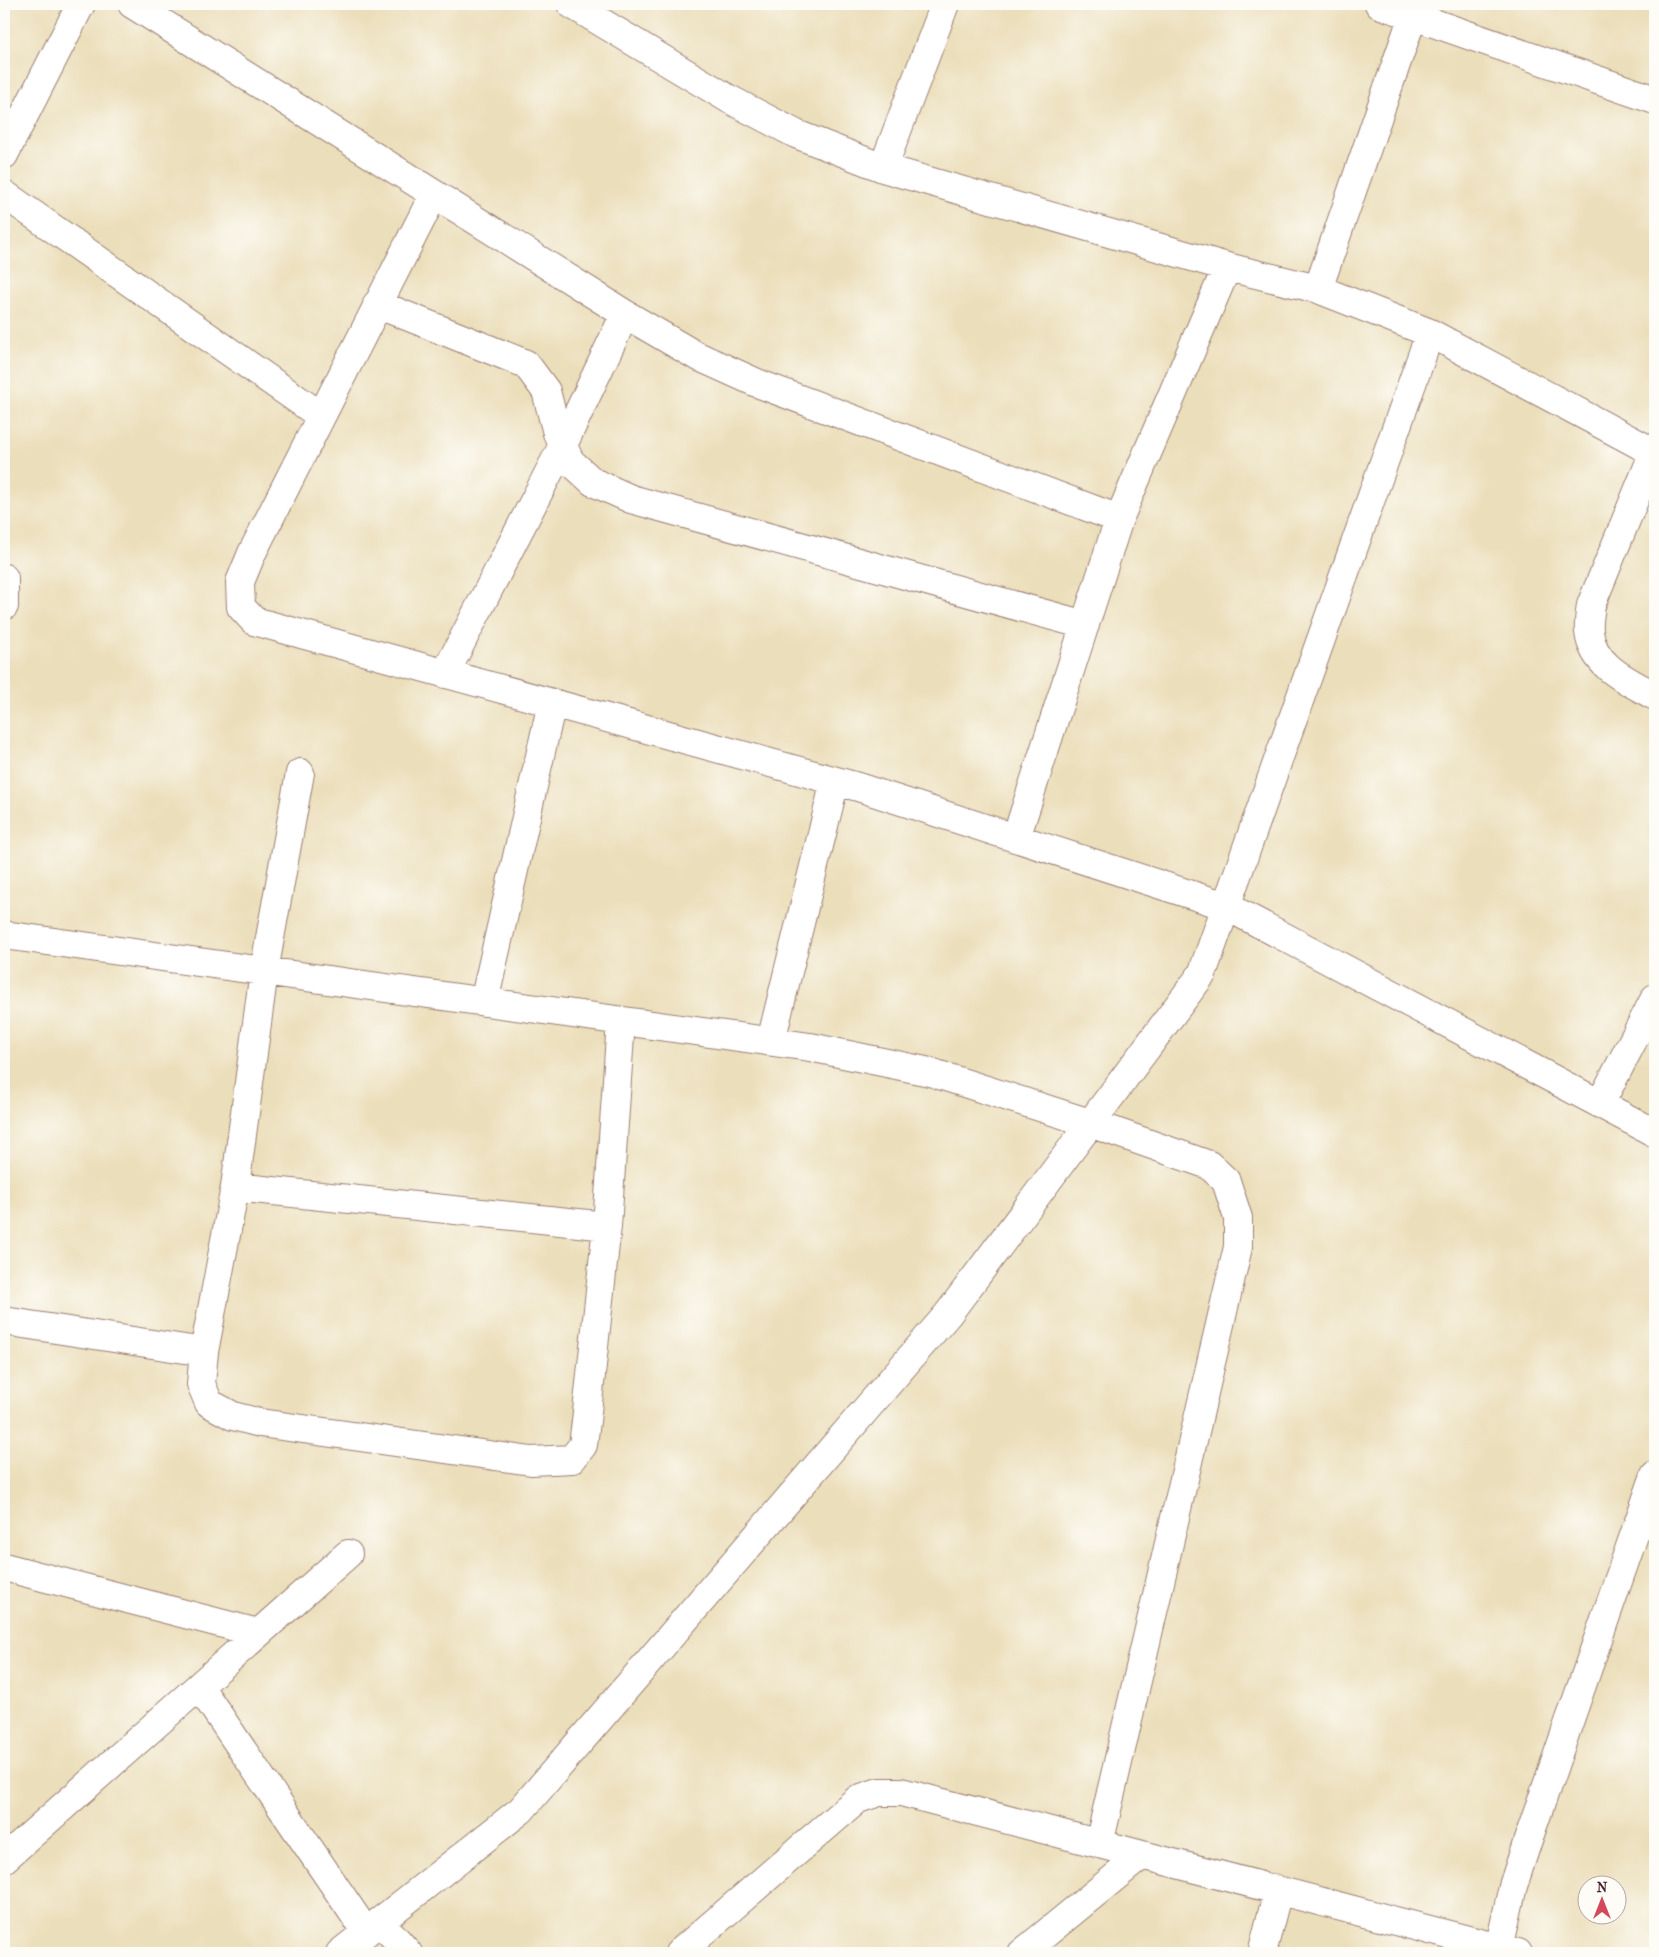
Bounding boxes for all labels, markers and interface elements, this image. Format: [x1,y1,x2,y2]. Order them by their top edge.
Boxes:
north arrow [1576,1874,1626,1924]
text: N [1597,1879,1608,1896]

